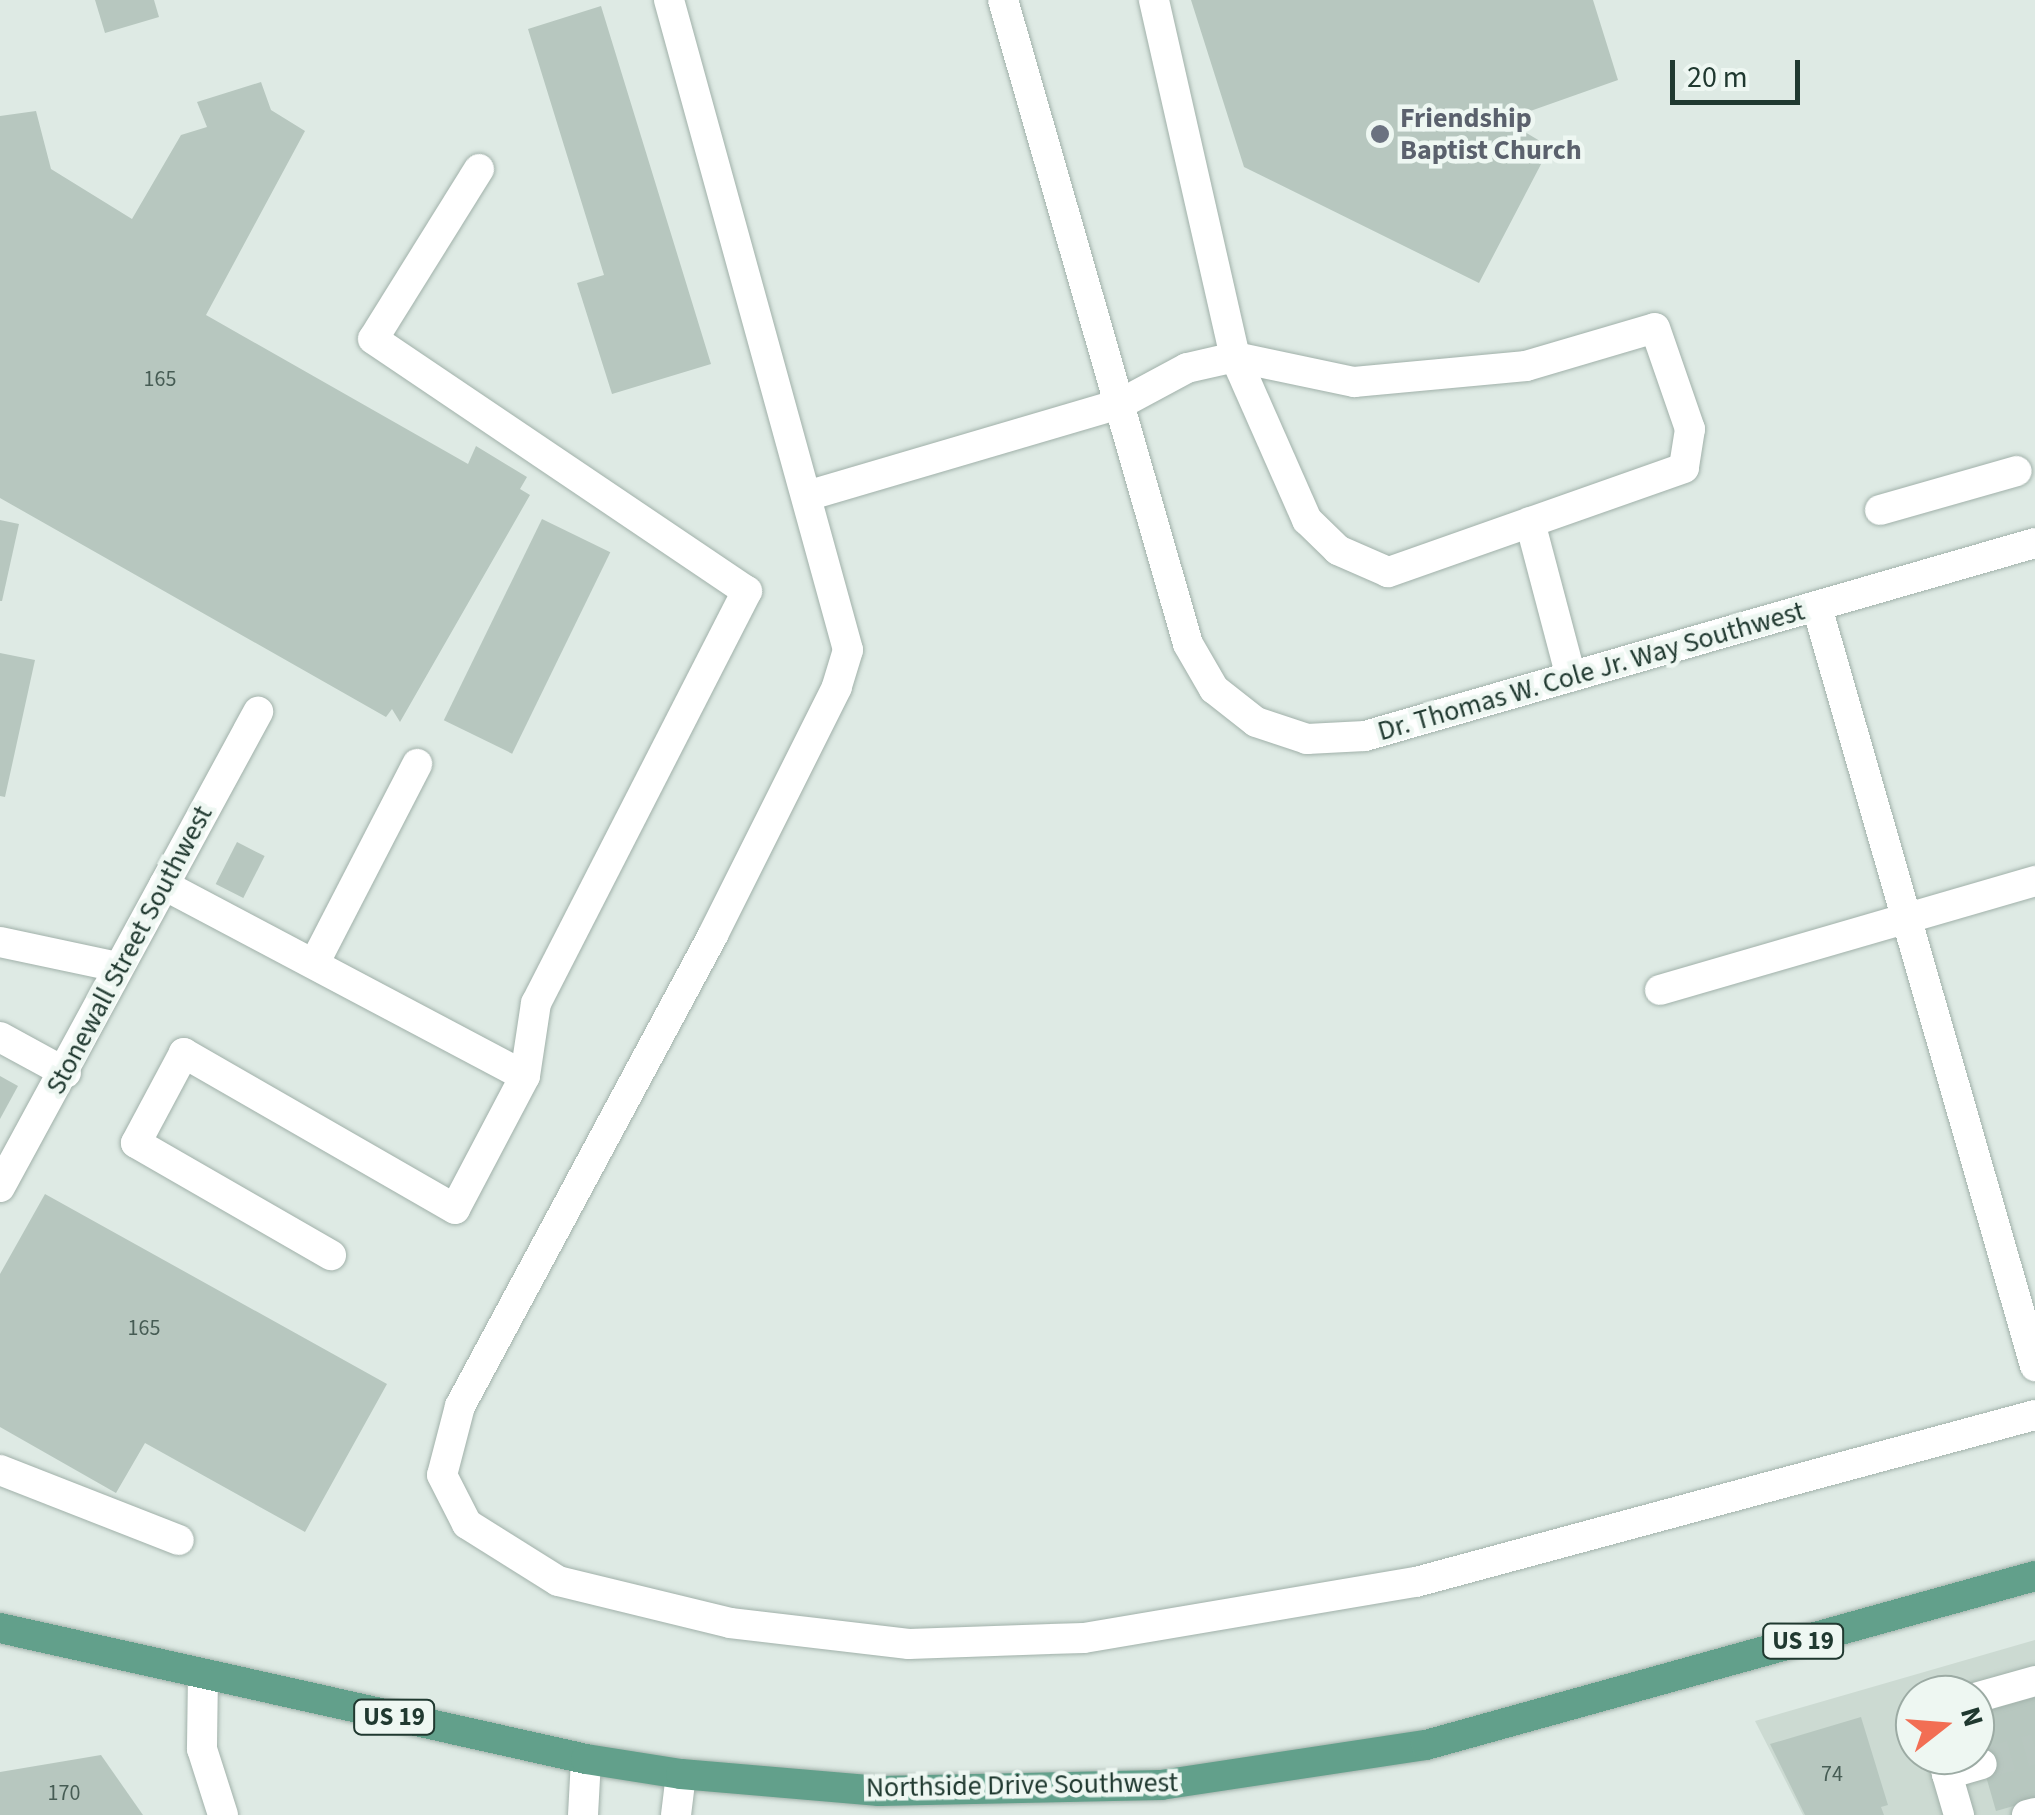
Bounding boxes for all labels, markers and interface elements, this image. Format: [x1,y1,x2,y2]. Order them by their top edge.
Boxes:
scale bar [1675,40,1805,102]
text: 20 m [1687,56,1748,99]
place label: Friendship Baptist Church [1400,101,1582,167]
marker: Friendship Baptist Church [1369,123,1391,145]
house number: 165 [144,367,176,393]
street label: Dr. Thomas W. Cole Jr. Way Southwest [1374,594,1808,748]
street label: Stonewall Street Southwest [39,800,219,1100]
house number: 165 [128,1316,160,1342]
road number: US 19 [1760,1621,1846,1661]
north arrow [1895,1675,1995,1775]
road number: US 19 [352,1697,436,1737]
text: N [1950,1702,1994,1732]
house number: 74 [1821,1762,1843,1788]
street label: Northside Drive Southwest [866,1765,1178,1805]
house number: 170 [48,1781,80,1807]

